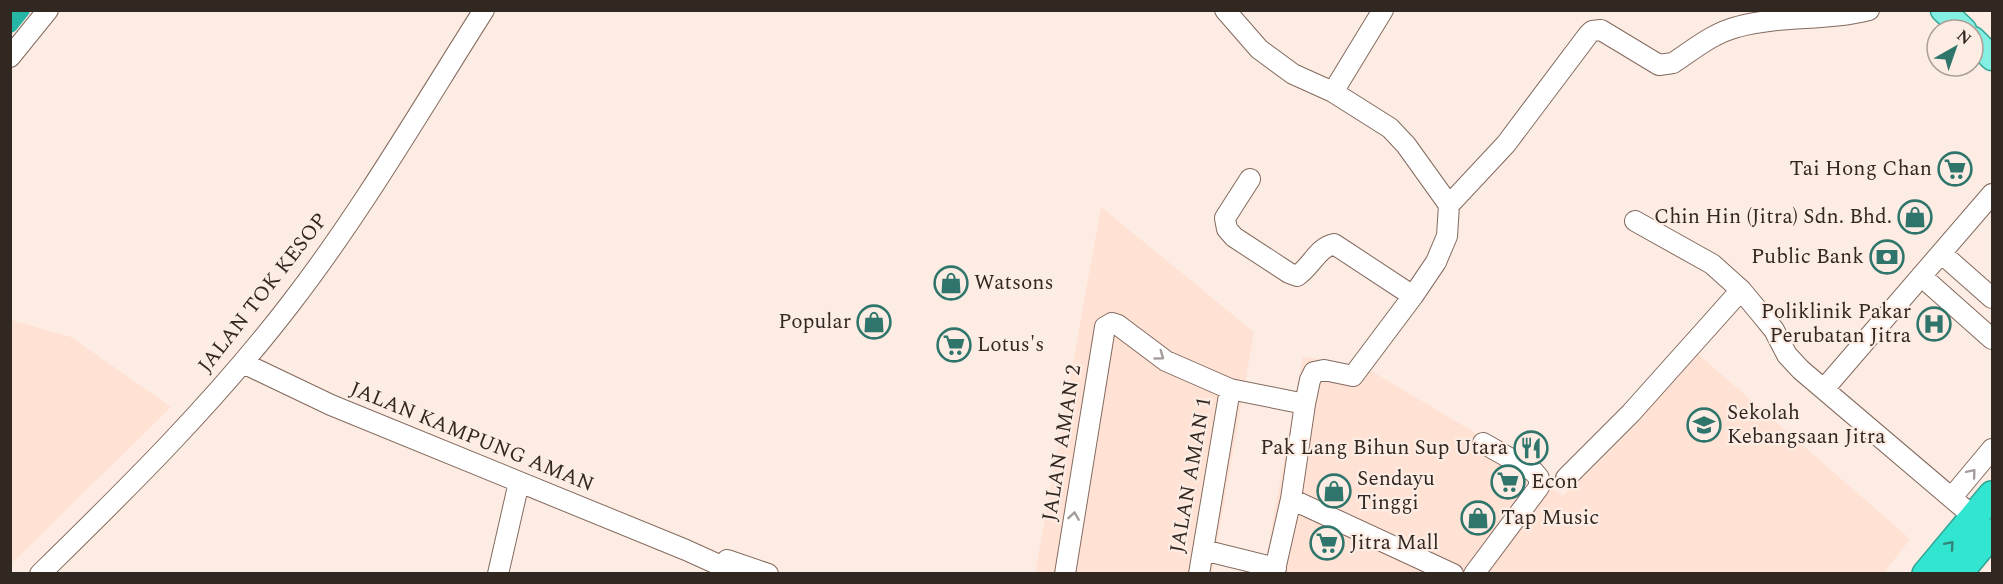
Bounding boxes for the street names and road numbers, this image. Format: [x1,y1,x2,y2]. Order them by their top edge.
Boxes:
street label: JALAN TOK KESOP [190,206,336,380]
street label: JALAN AMAN 2 [1034,363,1090,523]
street label: JALAN KAMPUNG AMAN [345,373,599,501]
street label: JALAN AMAN 1 [1162,394,1220,556]

